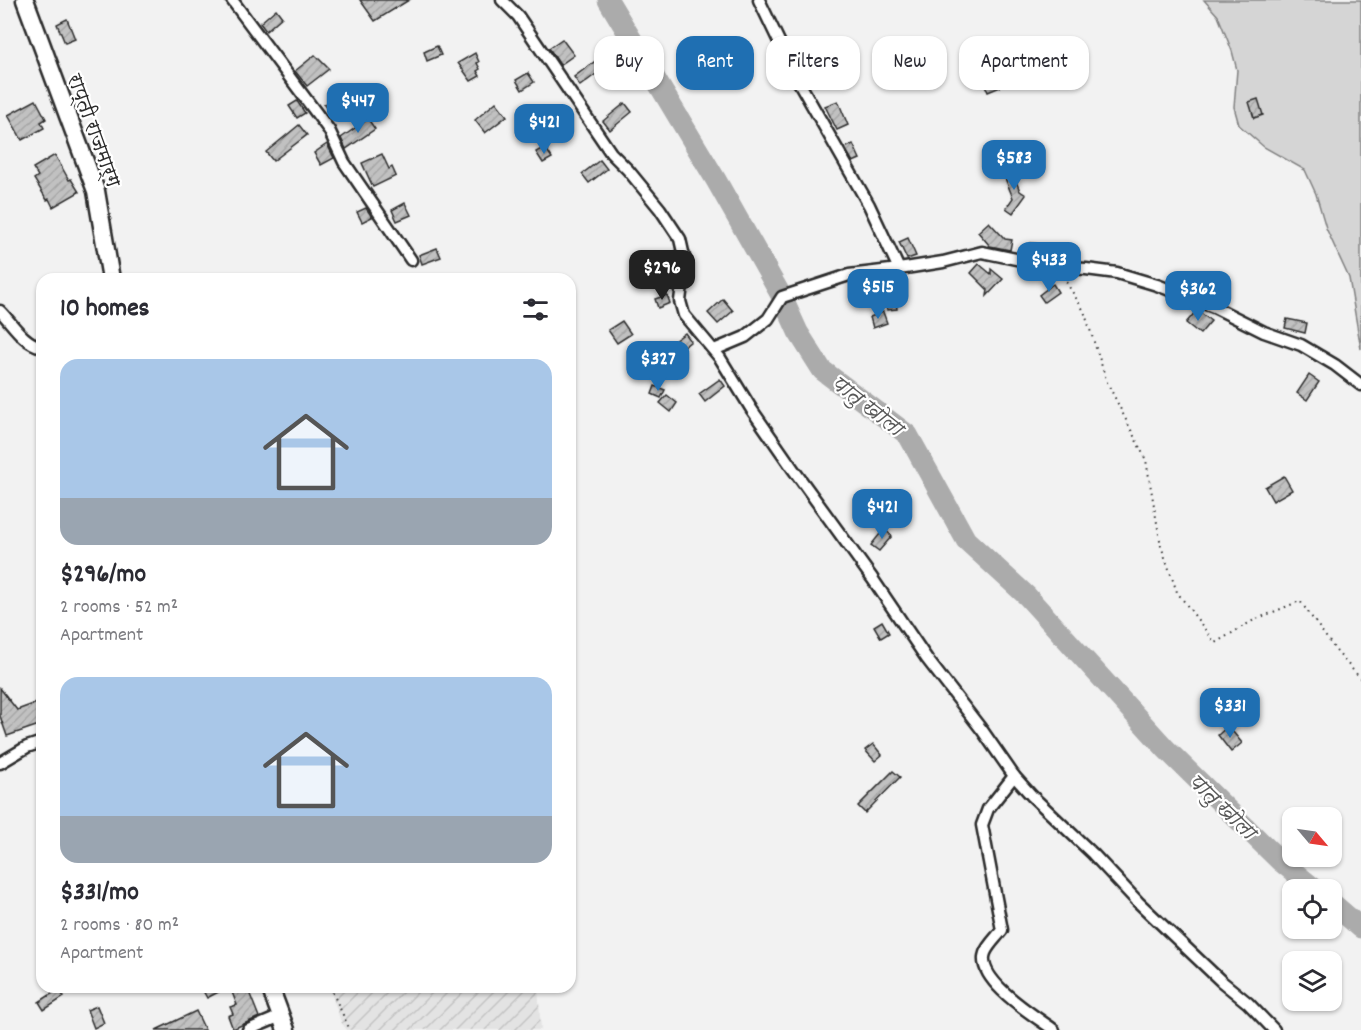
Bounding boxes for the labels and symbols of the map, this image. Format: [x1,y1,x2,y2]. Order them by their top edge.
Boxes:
street label: राप्ती राजमार्ग [58,70,126,193]
pin: $447 [322,83,394,134]
pin: $421 [508,104,580,155]
pin: $583 [978,140,1050,191]
pin: $433 [1013,242,1085,293]
pin: $296 [626,250,698,301]
pin: $515 [842,269,914,320]
pin: $362 [1162,271,1234,322]
pin: $327 [622,341,694,392]
water label: पातु खोला [824,370,911,447]
pin: $421 [846,489,918,540]
pin: $331 [1194,688,1266,739]
water label: पातु खोला [1181,768,1264,850]
north arrow [1282,807,1342,867]

